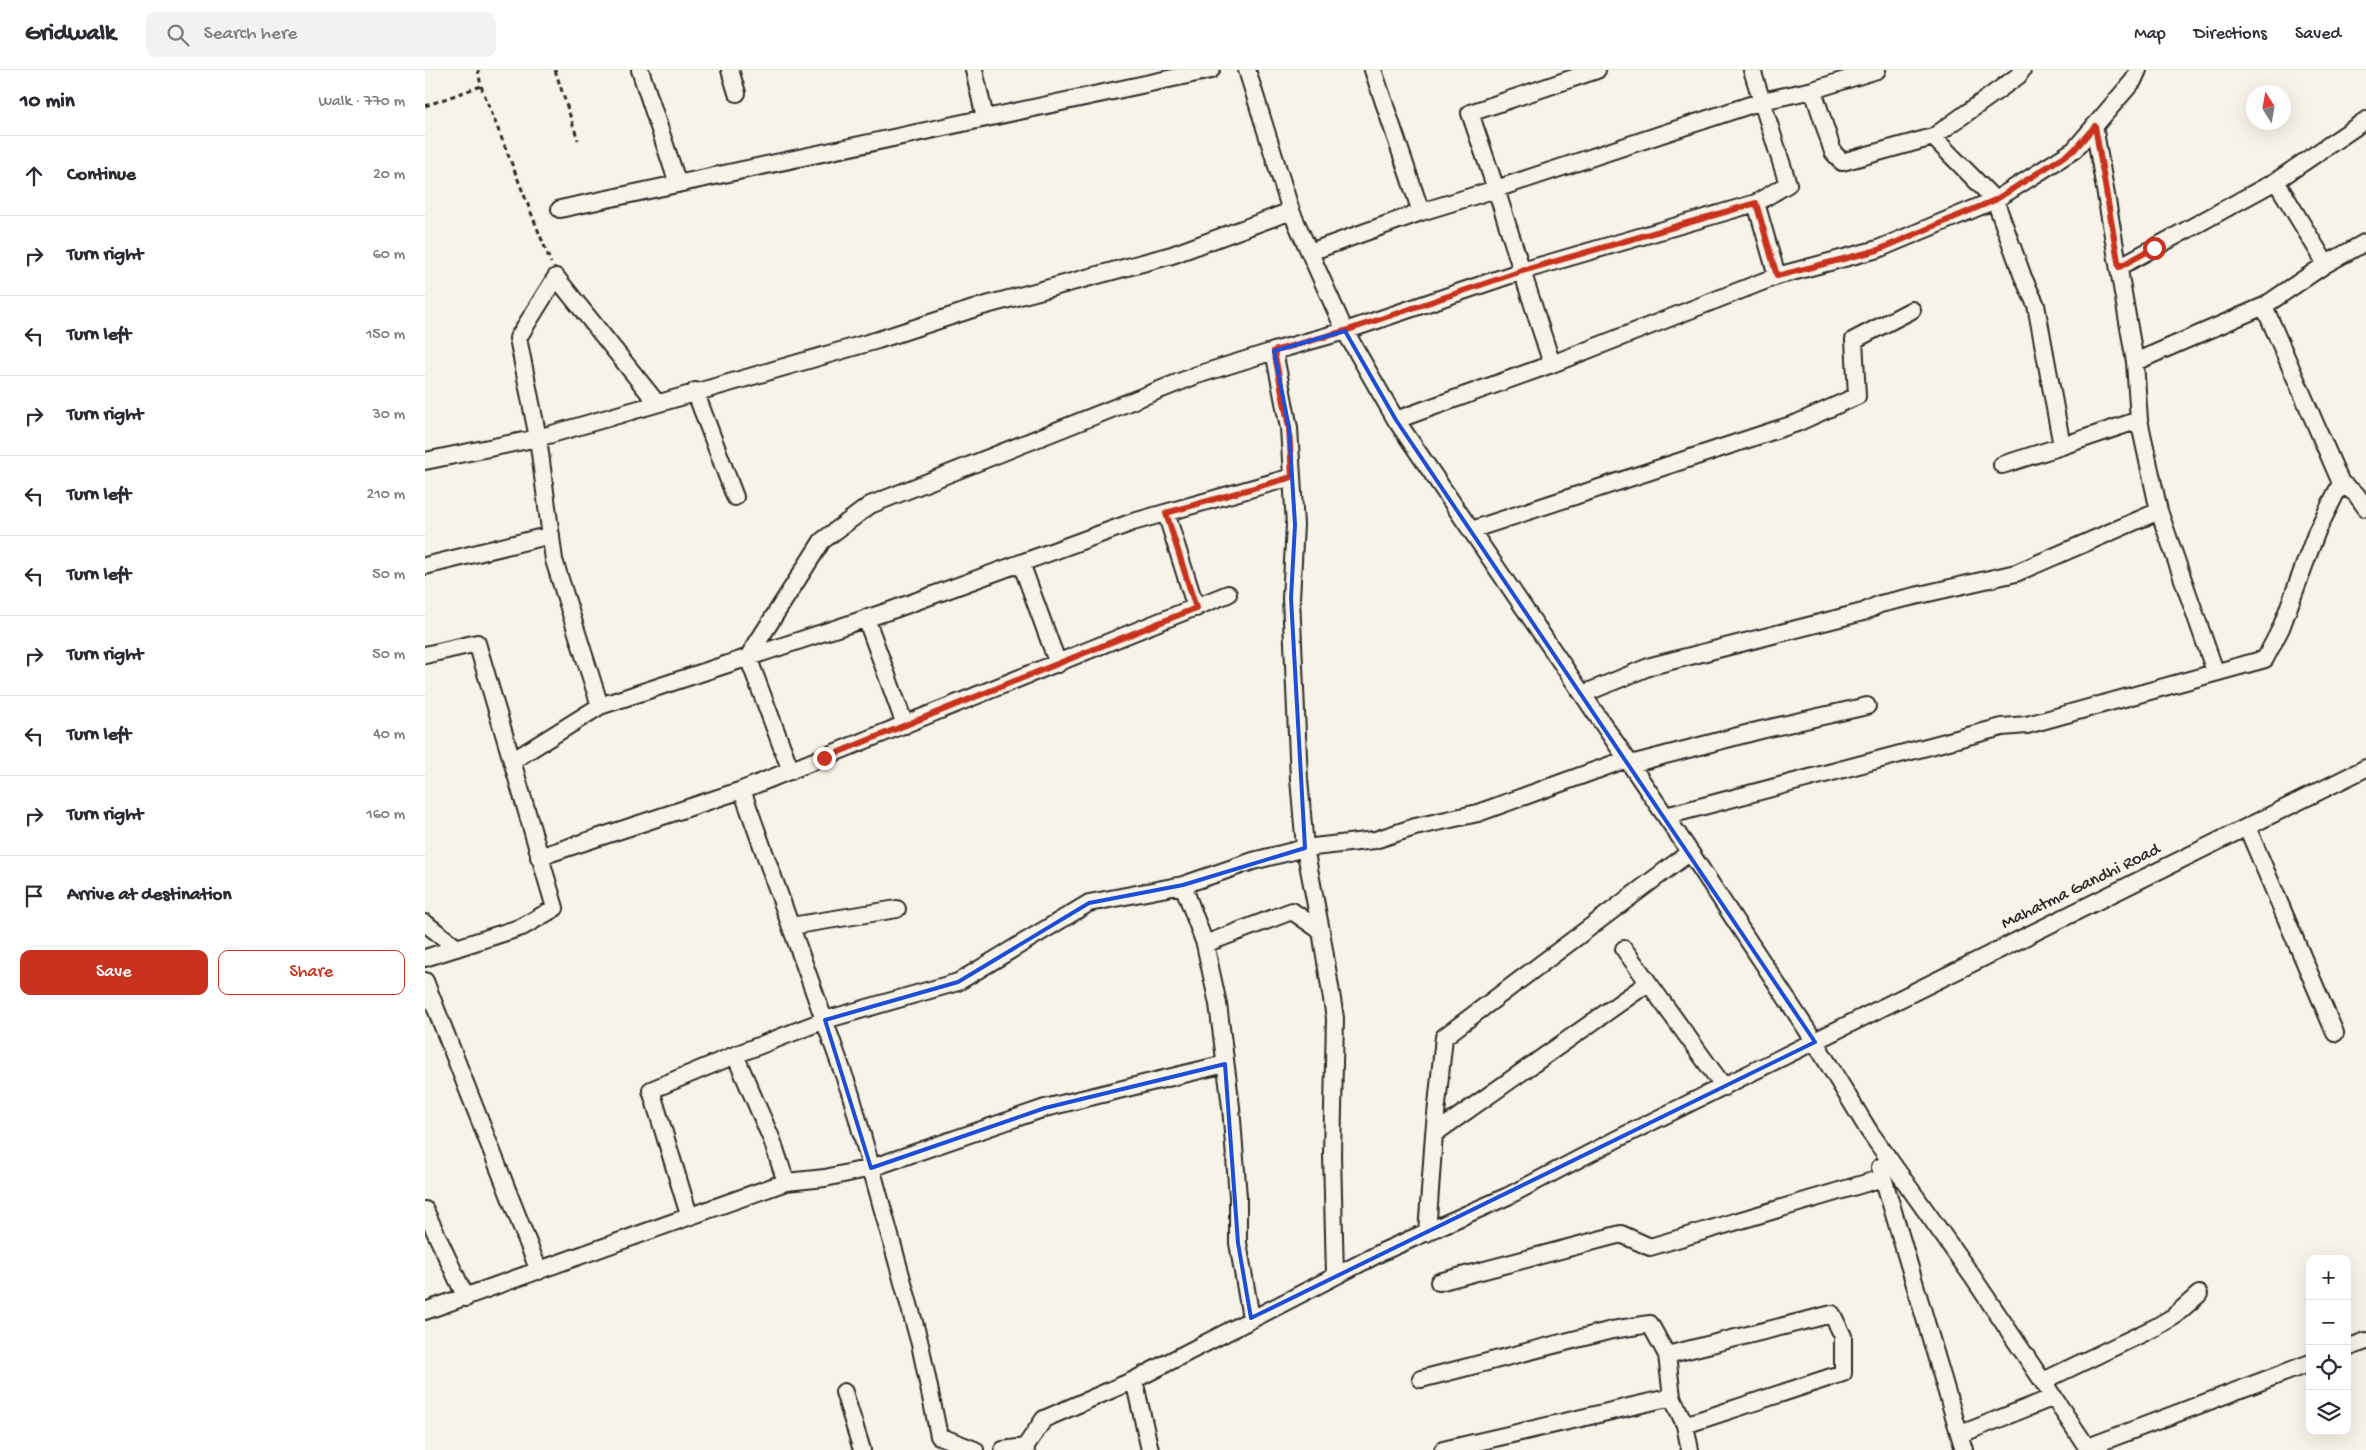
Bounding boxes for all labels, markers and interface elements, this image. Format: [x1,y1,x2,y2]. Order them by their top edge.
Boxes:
search box [146,12,496,57]
text: Gridwalk [25,20,116,49]
icon: search [164,21,192,49]
text: Search here [204,23,297,46]
text: Map [2134,24,2166,45]
text: Directions [2194,24,2267,45]
text: Saved [2295,24,2341,45]
north arrow [2246,85,2291,130]
text: 10 min [20,90,75,115]
text: Walk · 770 m [318,93,405,112]
icon: ahead [20,162,48,190]
text: Continue [67,164,136,187]
text: 20 m [373,166,405,185]
route start [2143,237,2166,260]
icon: right [20,242,48,270]
text: Turn right [67,244,143,267]
text: 60 m [373,246,405,265]
icon: left [20,322,48,350]
text: Turn left [67,324,131,347]
text: 150 m [366,326,405,345]
icon: right [20,402,48,430]
text: Turn right [67,404,143,427]
text: 30 m [372,406,405,425]
icon: left [20,482,48,510]
text: Turn left [67,484,131,507]
text: 210 m [366,486,405,505]
icon: left [20,562,48,590]
text: Turn left [67,564,131,587]
text: 50 m [372,566,405,585]
icon: right [20,642,48,670]
text: Turn right [67,644,143,667]
text: 50 m [372,646,405,665]
icon: left [20,722,48,750]
text: Turn left [67,724,131,747]
text: 40 m [373,726,405,745]
route end [813,747,836,770]
icon: right [20,802,48,830]
text: Turn right [67,804,143,827]
text: 160 m [366,806,405,825]
street label: Mahatma Gandhi Road [1998,839,2165,935]
icon: arrive [20,882,48,910]
text: Arrive at destination [67,884,231,907]
button: Save [20,950,208,995]
button: Share [218,950,405,995]
map controls [2306,1255,2351,1435]
button: + [2306,1255,2351,1300]
button: − [2306,1300,2351,1345]
button: locate [2306,1345,2351,1390]
button: layers [2306,1390,2351,1435]

